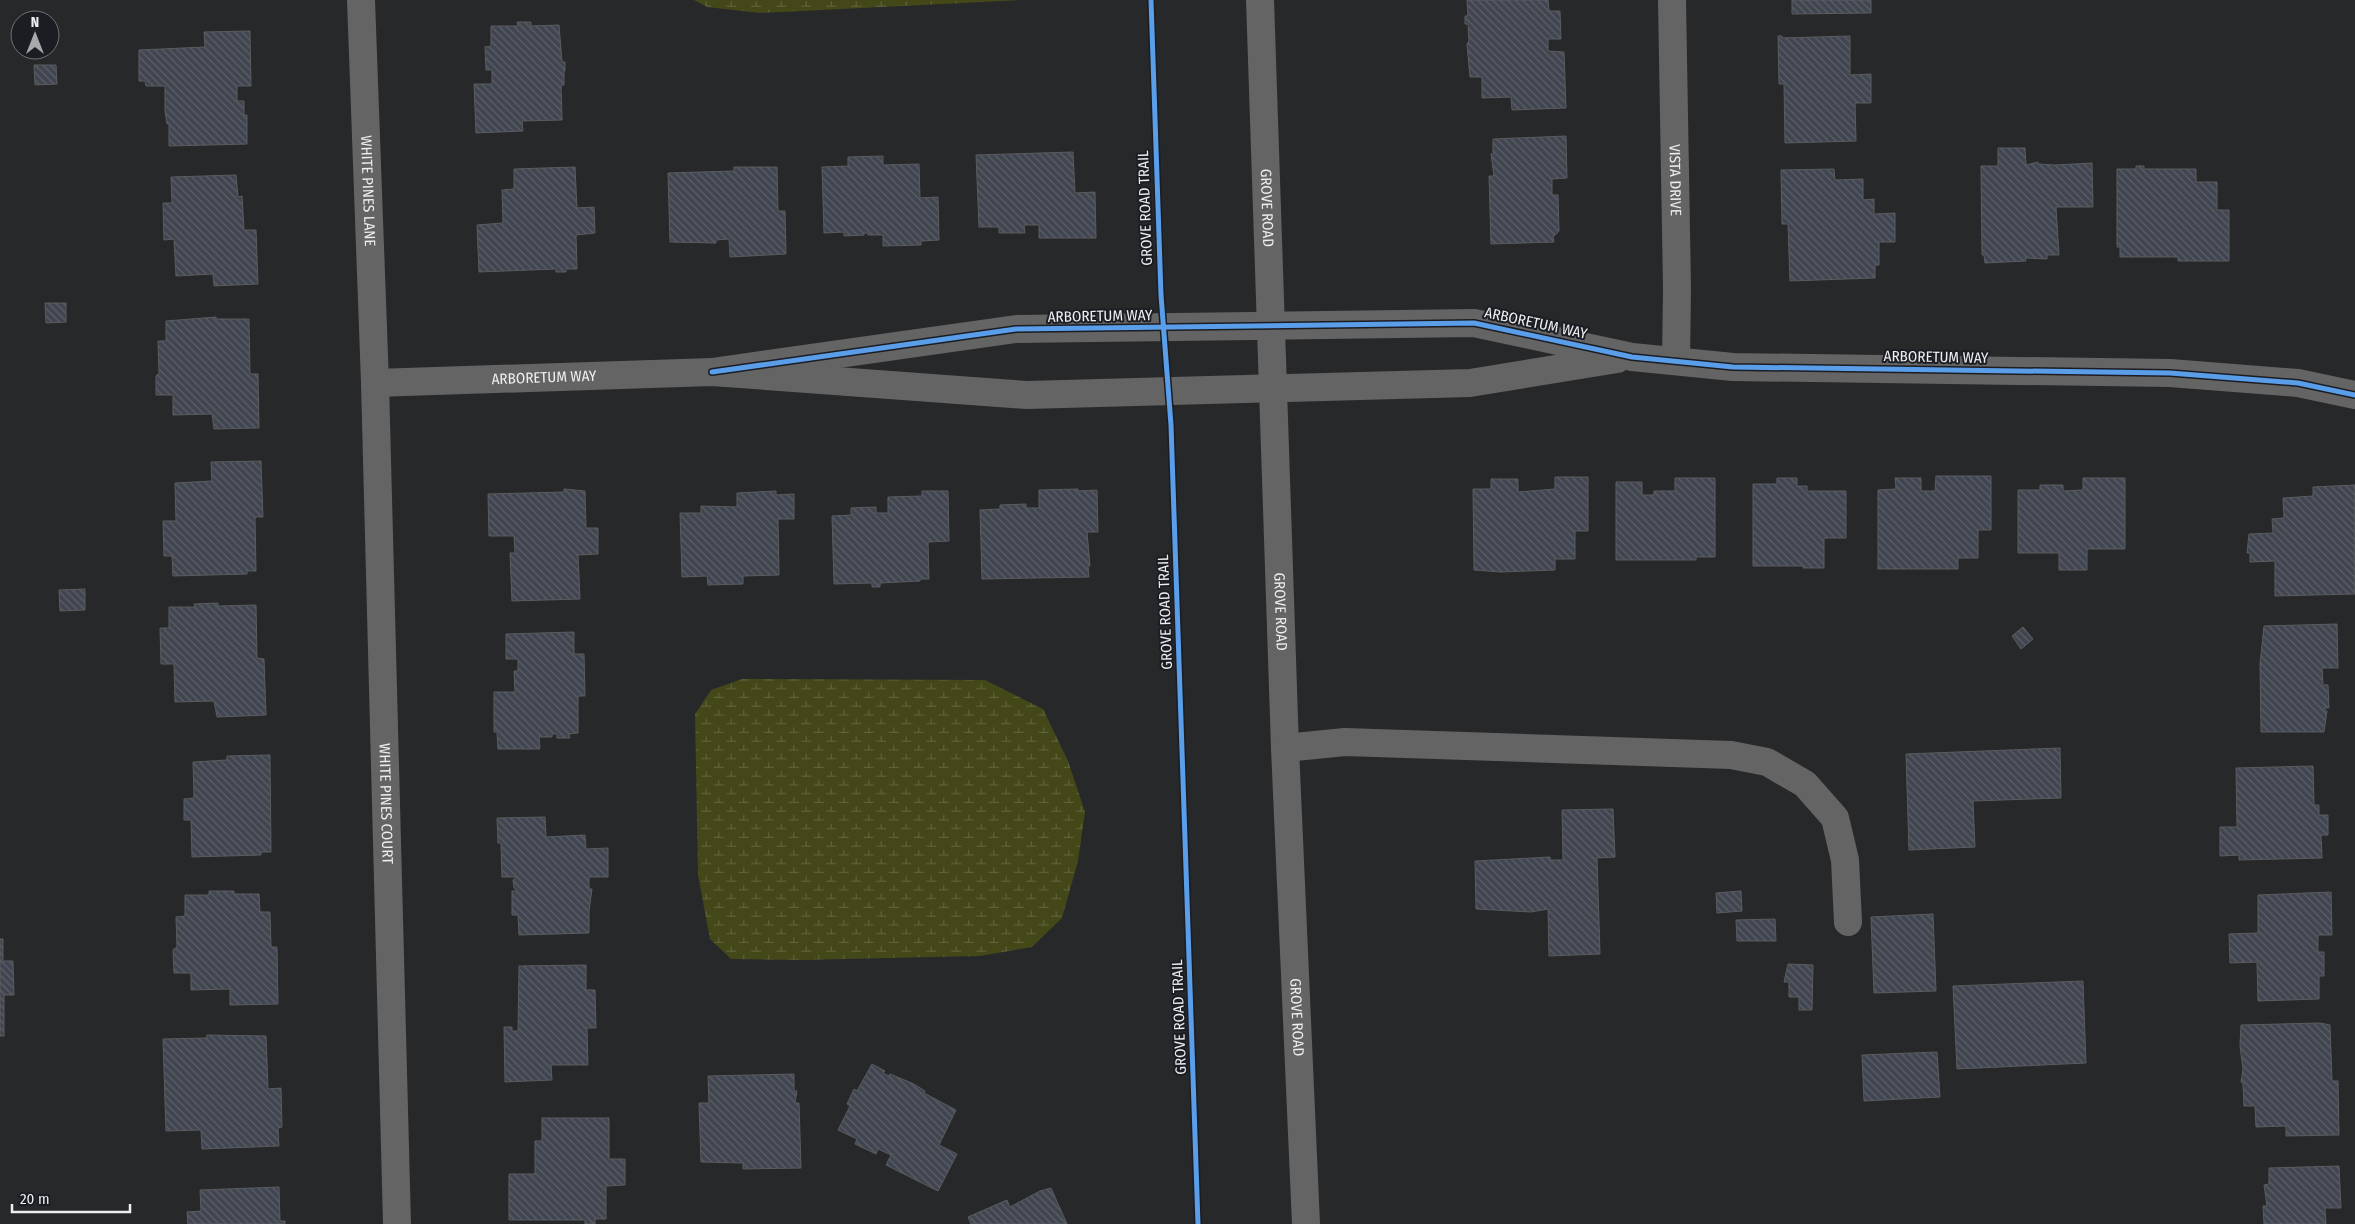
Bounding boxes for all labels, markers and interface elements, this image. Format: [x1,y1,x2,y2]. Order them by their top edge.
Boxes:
north arrow [10,10,60,60]
text: N [31,14,39,31]
street label: WHITE PINES LANE [357,135,379,247]
street label: VISTA DRIVE [1666,144,1685,216]
street label: GROVE ROAD TRAIL [1134,150,1156,266]
street label: GROVE ROAD [1257,169,1277,247]
street label: ARBORETUM WAY [1483,303,1590,343]
street label: ARBORETUM WAY [1047,306,1153,326]
street label: ARBORETUM WAY [1883,347,1989,367]
street label: ARBORETUM WAY [491,367,597,388]
street label: GROVE ROAD TRAIL [1154,554,1176,670]
street label: GROVE ROAD [1270,572,1291,651]
street label: WHITE PINES COURT [375,743,397,864]
street label: GROVE ROAD TRAIL [1168,959,1190,1075]
street label: GROVE ROAD [1286,978,1308,1057]
scale bar [12,1182,130,1214]
text: 20 m [20,1190,50,1208]

